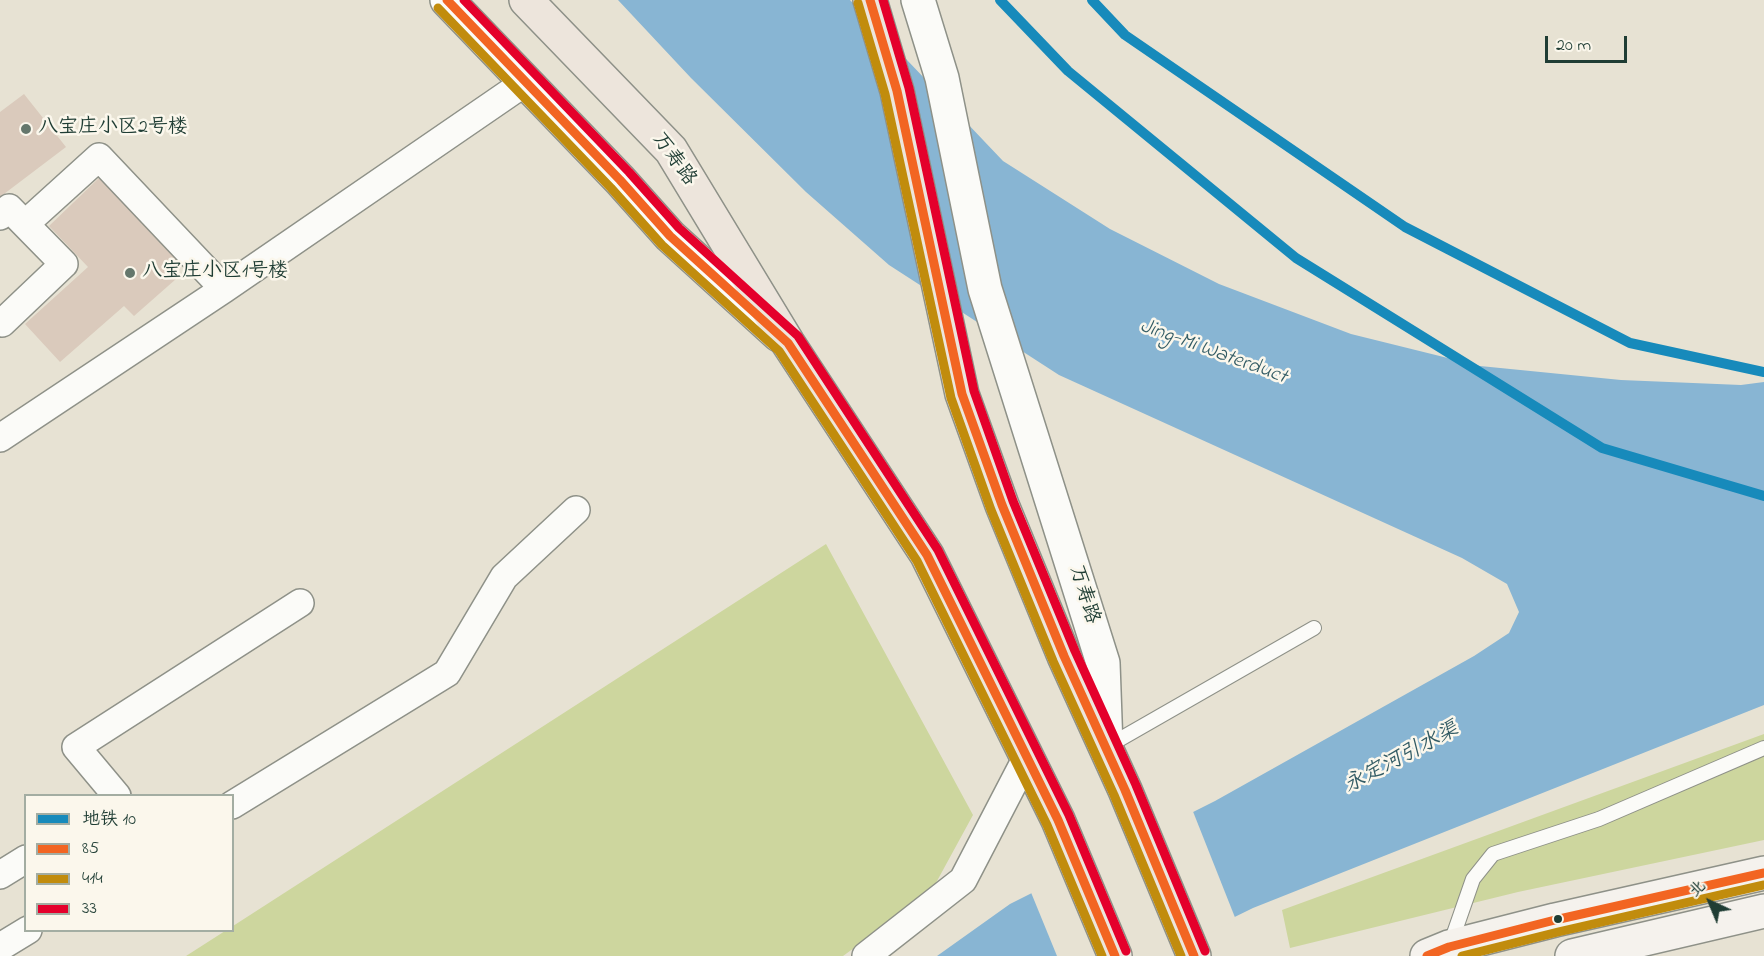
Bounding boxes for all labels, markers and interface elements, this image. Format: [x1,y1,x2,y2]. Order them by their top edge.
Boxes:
scale bar [1548,24,1630,62]
text: 20 m [1556,33,1591,59]
place label: 八宝庄小区2号楼 [38,117,188,141]
marker: 八宝庄小区2号楼 [19,122,33,136]
street label: 万寿路 [646,129,700,191]
place label: 八宝庄小区1号楼 [142,261,288,285]
marker: 八宝庄小区1号楼 [123,266,137,280]
water label: Jing-Mi Waterduct [1136,315,1290,391]
street label: 万寿路 [1063,563,1103,627]
water label: 永定河引水渠 [1340,718,1464,800]
legend [24,794,234,932]
text: 地铁 10 [82,807,136,833]
text: 85 [82,836,99,862]
text: 414 [82,866,103,892]
north arrow [1680,872,1740,932]
text: 北 [1683,875,1712,903]
text: 33 [82,896,97,922]
unlabelled marker [1552,913,1564,925]

